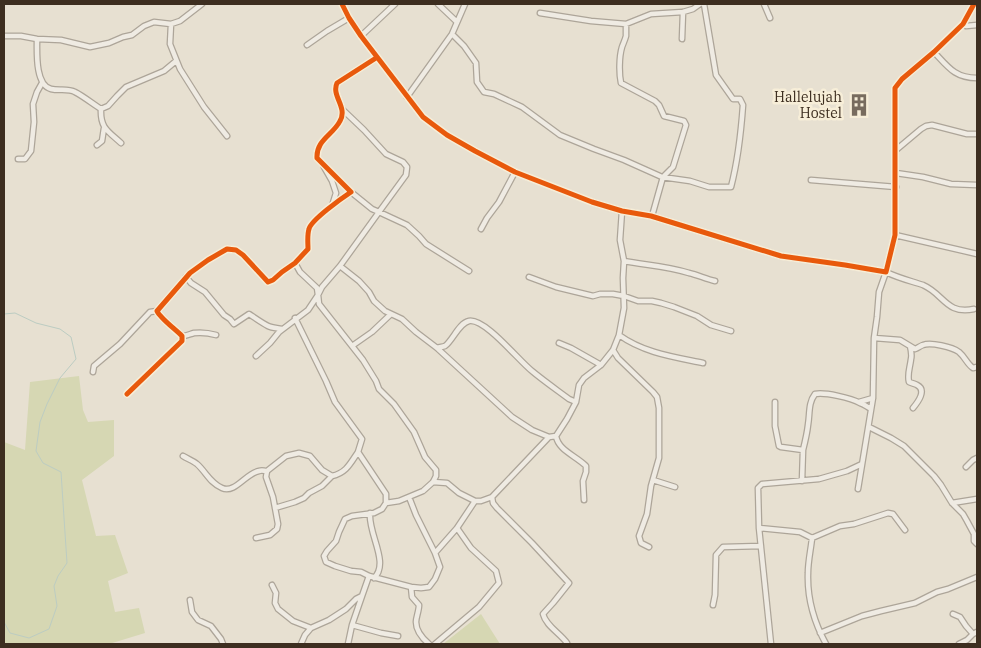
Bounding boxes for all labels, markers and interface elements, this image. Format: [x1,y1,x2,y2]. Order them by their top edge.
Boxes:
place label: Hallelujah Hostel [774,88,842,122]
building icon: Hallelujah Hostel [846,92,872,118]

